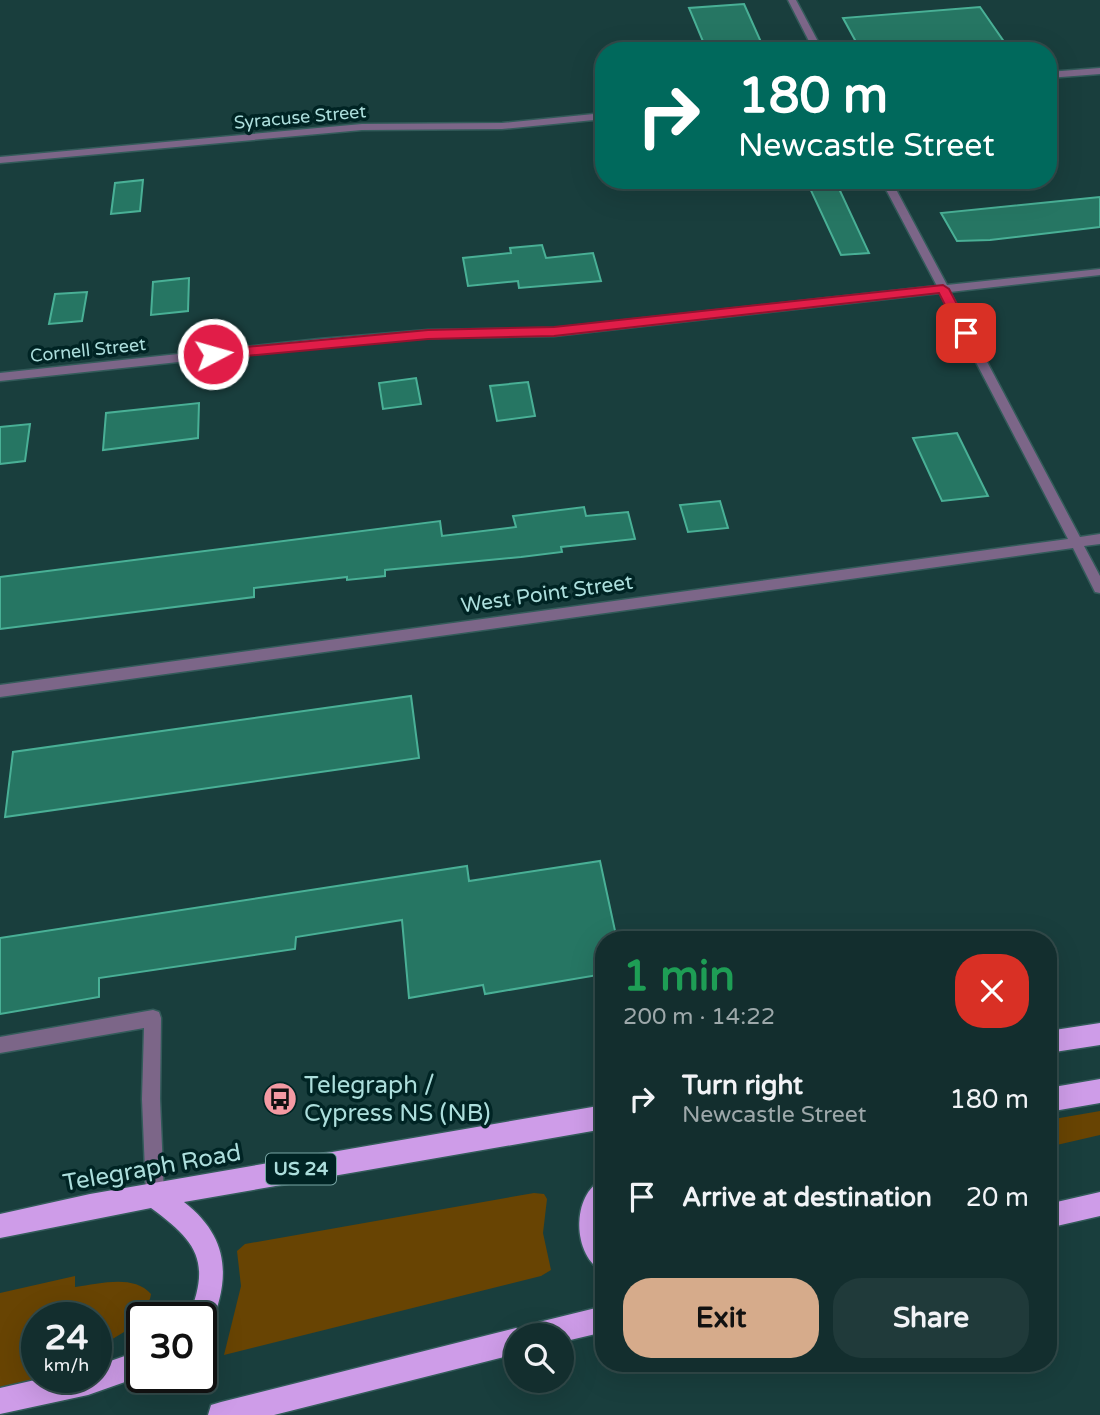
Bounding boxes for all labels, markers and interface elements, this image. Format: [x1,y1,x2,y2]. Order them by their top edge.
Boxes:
text: 180 m [738,67,888,126]
icon: right [623,70,714,161]
street label: Syracuse Street [233,100,367,134]
text: Newcastle Street [738,127,995,165]
pin [936,303,996,363]
icon: arrive [947,314,985,352]
position arrow [176,317,250,391]
street label: Cornell Street [29,333,147,367]
street label: West Point Street [459,570,635,618]
text: 1 min [623,951,735,1002]
button: close [955,954,1029,1028]
text: 200 m · 14:22 [623,1003,775,1031]
text: Turn right [682,1070,803,1101]
place label: Telegraph / Cypress NS (NB) [304,1071,490,1128]
bus stop icon: Telegraph / Cypress NS (NB) [261,1080,299,1118]
icon: right [623,1080,661,1118]
text: 180 m [949,1084,1029,1115]
text: Newcastle Street [682,1101,866,1129]
street label: Telegraph Road [61,1138,243,1198]
road number: US 24 [266,1154,336,1184]
icon: arrive [623,1178,661,1216]
text: Arrive at destination [682,1182,932,1213]
text: 20 m [966,1182,1029,1213]
button: Exit [623,1278,819,1358]
button: Share [833,1278,1029,1358]
speed limit sign: 30 [126,1302,217,1393]
text: 24 [45,1317,88,1359]
map controls [504,1323,574,1393]
button: search [504,1323,574,1393]
text: km/h [44,1354,89,1376]

